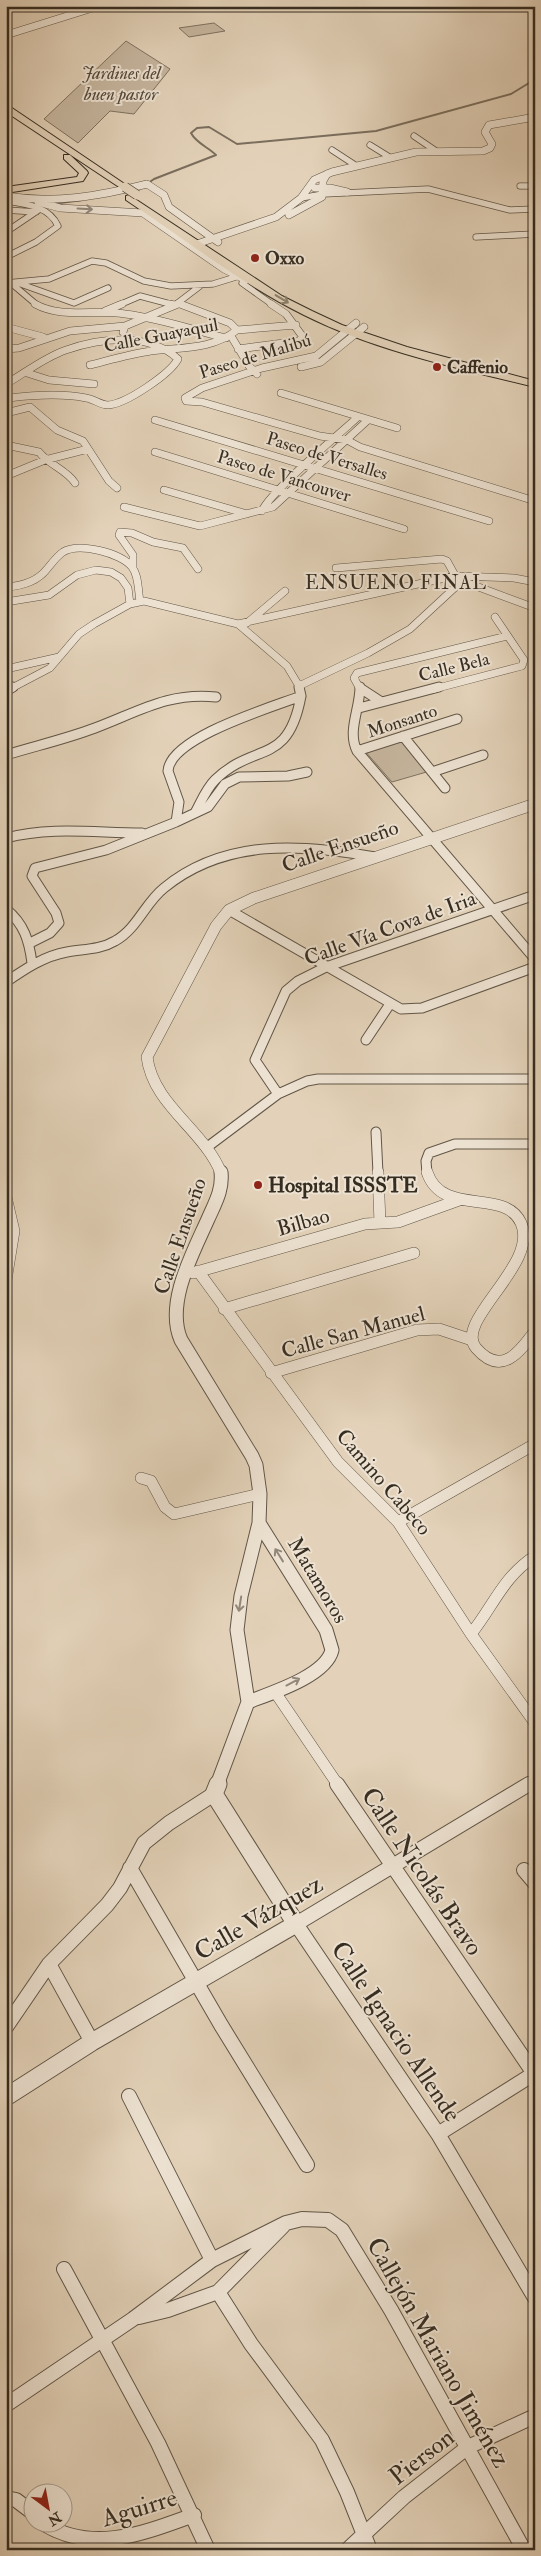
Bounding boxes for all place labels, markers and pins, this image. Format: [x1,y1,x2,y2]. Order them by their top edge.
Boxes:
place label: Oxxo [265,247,304,270]
marker: Oxxo [249,252,261,264]
place label: Caffenio [447,356,508,379]
marker: Caffenio [431,361,443,373]
place label: Hospital ISSSTE [268,1172,418,1199]
marker: Hospital ISSSTE [252,1179,264,1191]

